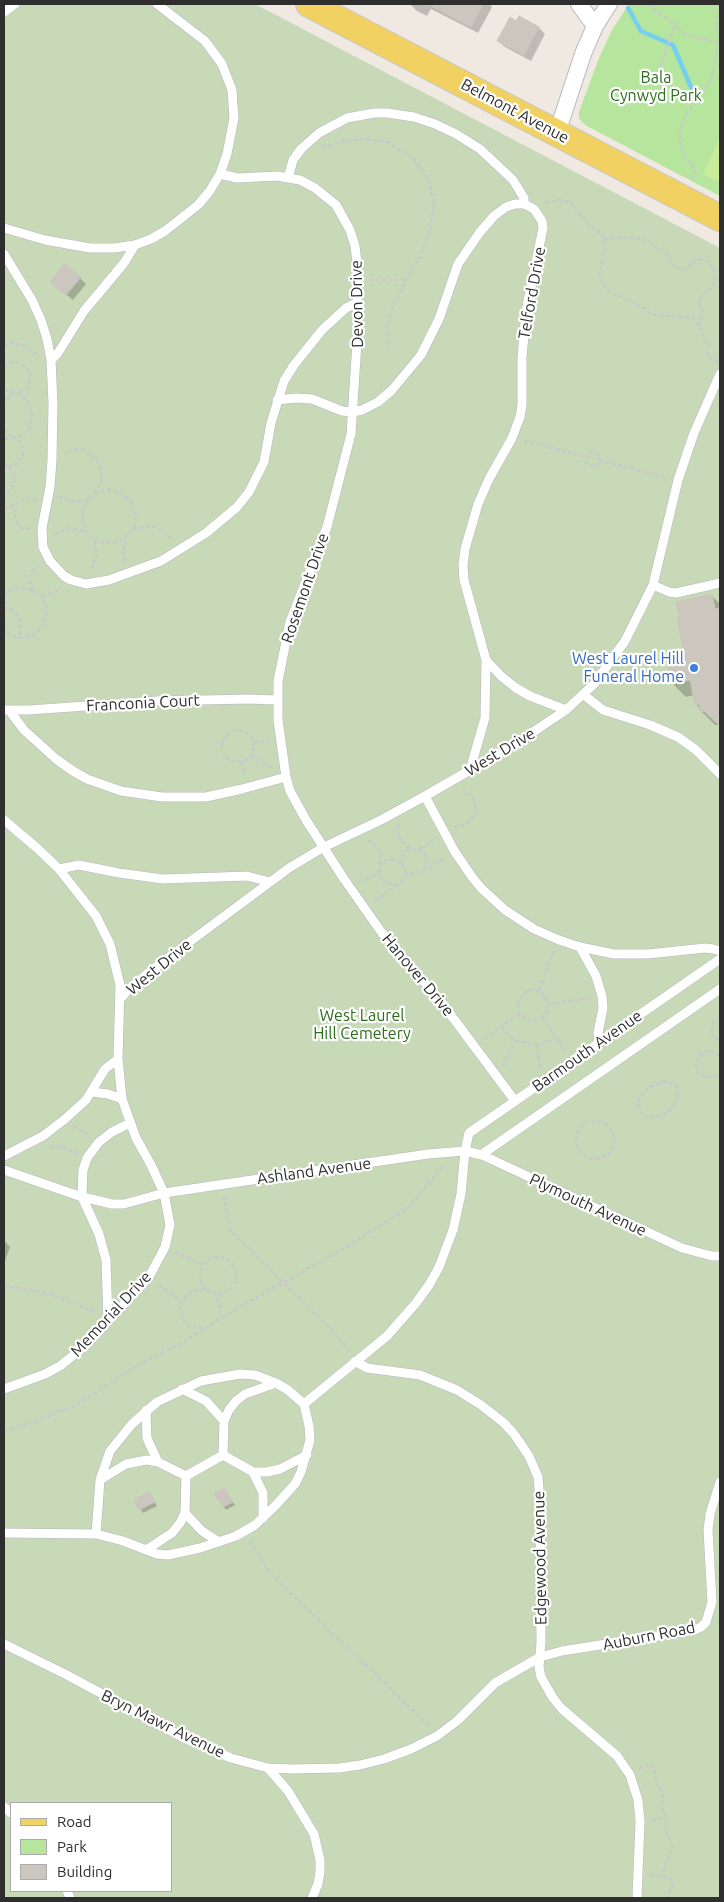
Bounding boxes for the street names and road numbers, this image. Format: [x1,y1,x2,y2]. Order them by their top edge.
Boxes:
street label: Belmont Avenue [458,75,572,147]
street label: Telford Drive [514,245,550,341]
street label: Devon Drive [347,260,367,348]
street label: Rosemont Drive [277,530,333,646]
street label: Franconia Court [86,690,200,716]
street label: West Drive [462,724,538,780]
street label: Hanover Drive [378,930,458,1020]
street label: West Drive [123,935,195,999]
street label: Barmouth Avenue [528,1006,646,1096]
street label: Ashland Avenue [256,1153,372,1189]
street label: Plymouth Avenue [527,1170,649,1240]
street label: Memorial Drive [67,1267,155,1361]
street label: Edgewood Avenue [529,1491,551,1625]
street label: Auburn Road [601,1618,697,1654]
street label: Bryn Mawr Avenue [98,1686,228,1762]

